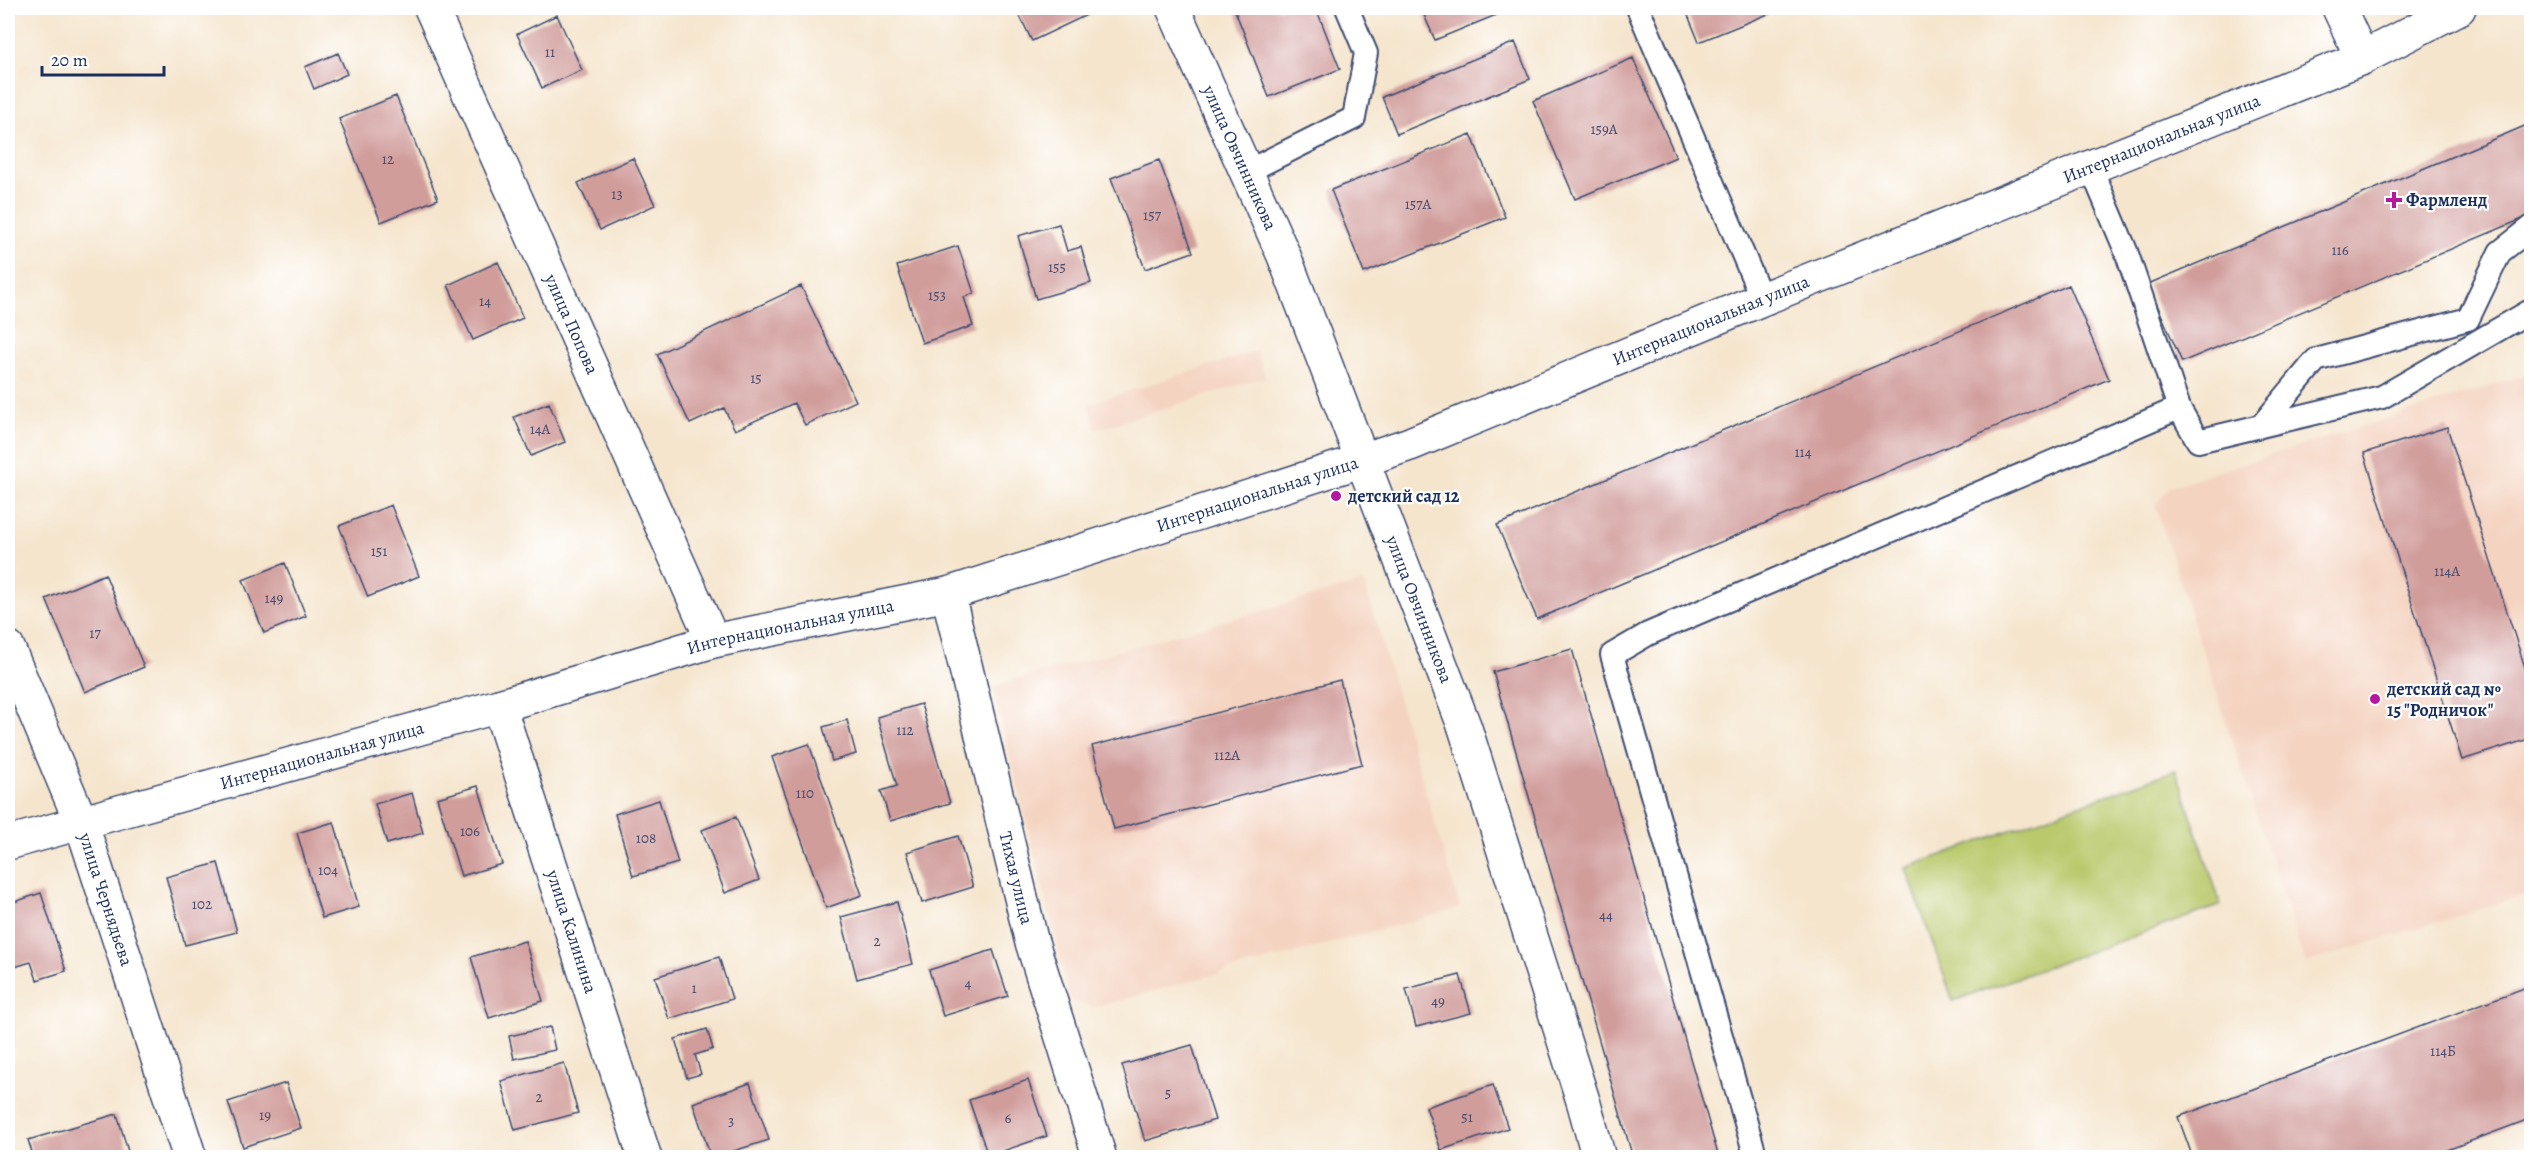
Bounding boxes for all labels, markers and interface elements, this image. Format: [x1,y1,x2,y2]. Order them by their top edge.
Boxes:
scale bar [42,39,164,77]
house number: 11 [545,42,555,62]
text: 20 m [51,48,88,72]
street label: улица Овчинникова [1197,81,1283,235]
street label: Интернациональная улица [2059,88,2264,189]
house number: 159А [1590,119,1618,139]
house number: 12 [382,149,394,169]
house number: 13 [611,184,623,204]
place label: Фармленд [2406,188,2487,212]
marker: Фармленд [2387,193,2401,207]
house number: 157А [1405,194,1432,214]
house number: 157 [1143,205,1162,225]
house number: 116 [2331,240,2349,260]
house number: 155 [1048,257,1066,277]
street label: улица Попова [539,269,605,379]
street label: Интернациональная улица [1609,269,1813,371]
house number: 153 [928,285,946,305]
house number: 14 [479,291,491,311]
house number: 15 [750,368,762,388]
house number: 14А [530,419,551,439]
house number: 114 [1794,442,1812,462]
street label: Интернациональная улица [1153,450,1362,538]
place label: детский сад 12 [1347,484,1460,508]
marker: детский сад 12 [1329,489,1343,503]
street label: улица Овчинникова [1380,531,1459,687]
house number: 151 [371,541,387,561]
house number: 114А [2434,561,2460,581]
house number: 149 [265,588,284,608]
street label: Интернациональная улица [684,593,896,660]
house number: 17 [89,623,101,643]
place label: детский сад № 15 "Родничок" [2386,677,2501,722]
marker: детский сад № 15 "Родничок" [2368,692,2382,706]
street label: Интернациональная улица [217,715,427,795]
house number: 112 [896,720,914,740]
house number: 112А [1214,745,1240,765]
house number: 110 [796,783,814,803]
house number: 106 [460,821,480,841]
house number: 108 [636,828,656,848]
street label: улица Чернядьева [73,829,139,970]
street label: Тихая улица [994,829,1039,928]
house number: 104 [318,860,338,880]
street label: улица Калинина [540,866,603,997]
house number: 102 [192,894,212,914]
house number: 44 [1599,905,1613,925]
house number: 2 [873,931,881,951]
house number: 4 [965,973,972,993]
house number: 1 [691,978,697,998]
house number: 49 [1431,991,1445,1011]
house number: 114Б [2430,1041,2456,1061]
house number: 5 [1165,1083,1171,1103]
house number: 2 [535,1087,543,1107]
house number: 19 [259,1105,271,1125]
house number: 51 [1461,1107,1473,1127]
house number: 6 [1005,1108,1012,1128]
house number: 3 [728,1111,734,1131]

